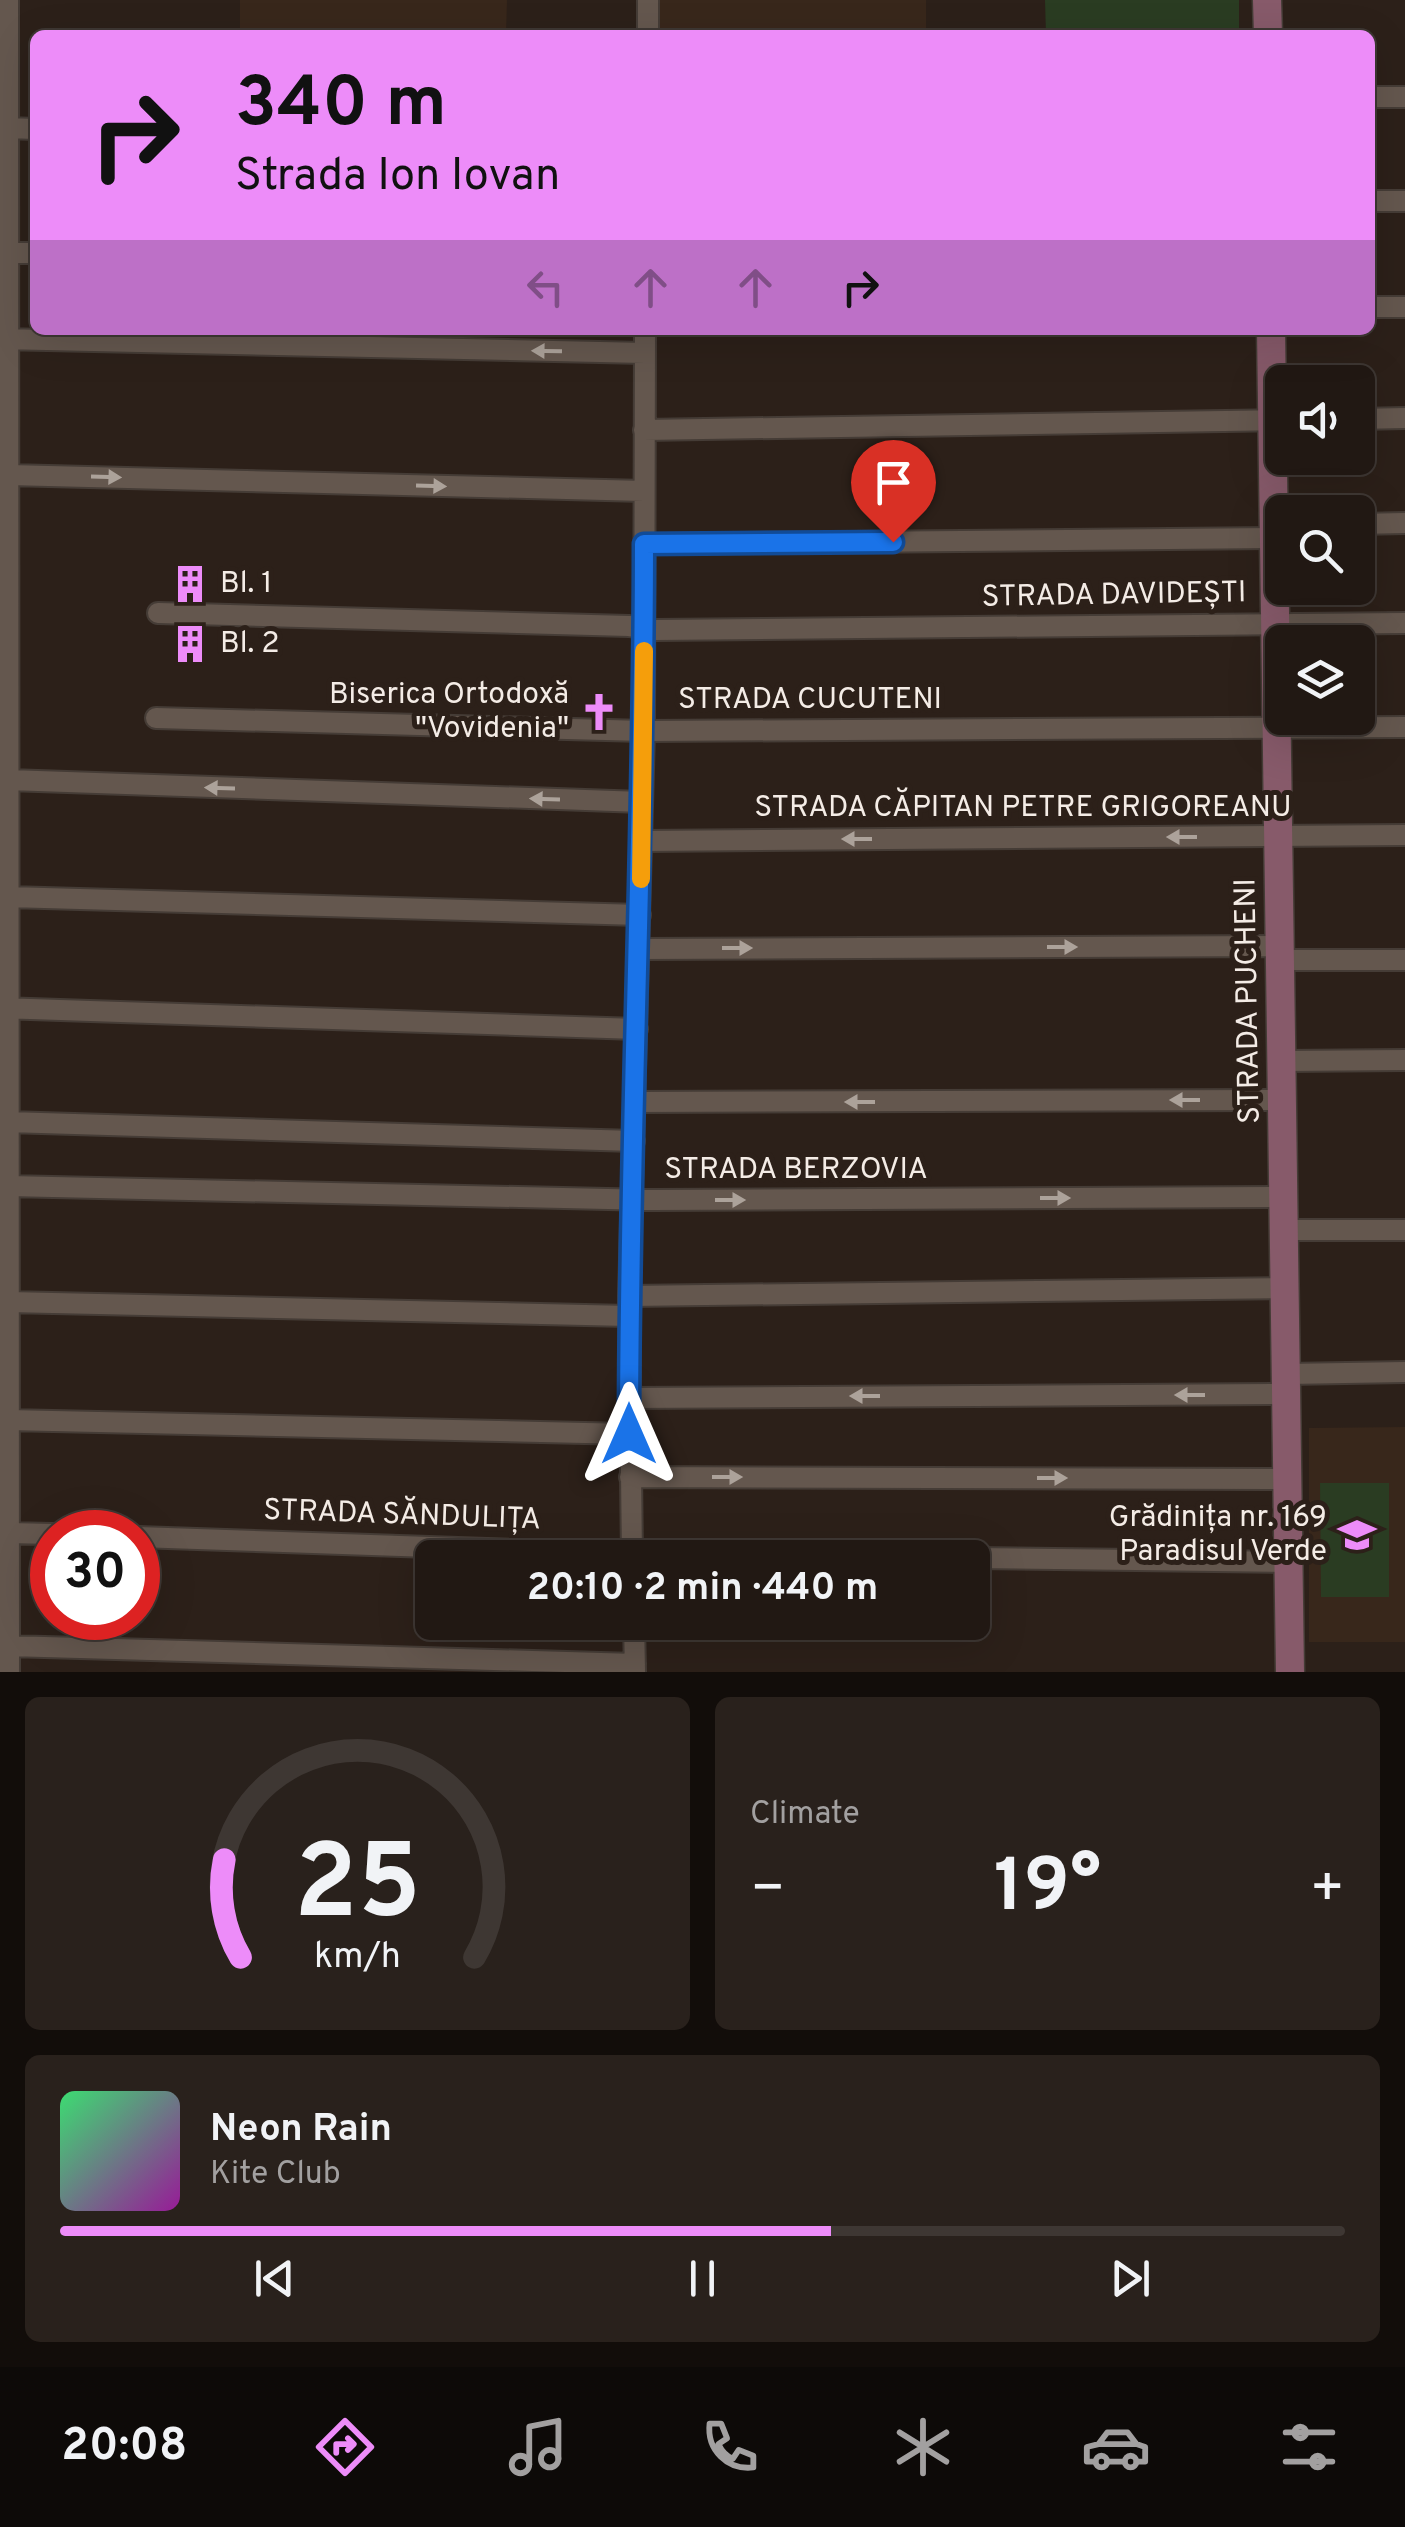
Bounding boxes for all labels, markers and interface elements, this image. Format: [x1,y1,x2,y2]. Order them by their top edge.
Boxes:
text: 340 m [235,62,447,151]
icon: right [70,70,200,200]
text: Strada Ion Iovan [235,149,560,206]
icon: left [518,260,573,315]
icon: ahead [623,260,678,315]
icon: ahead [728,260,783,315]
icon: right [833,260,888,315]
one-way arrow [531,342,563,358]
map controls [1265,365,1375,735]
button: sound [1265,365,1375,475]
pin [851,440,936,543]
icon: arrive [866,455,921,510]
one-way arrow [91,469,123,485]
one-way arrow [415,478,447,494]
button: search [1265,495,1375,605]
building icon: Bl. 1 [169,563,211,605]
place label: Bl. 1 [220,566,273,603]
street label: STRADA DAVIDEȘTI [981,575,1247,617]
building icon: Bl. 2 [169,623,211,665]
button: layers [1265,625,1375,735]
place label: Bl. 2 [220,626,280,663]
place label: Biserica Ortodoxă "Vovidenia" [329,677,569,748]
street label: STRADA CUCUTENI [678,682,942,719]
church icon: Biserica Ortodoxă "Vovidenia" [578,691,620,733]
one-way arrow [204,779,236,795]
street label: STRADA CĂPITAN PETRE GRIGOREANU [754,787,1292,827]
one-way arrow [529,790,561,806]
one-way arrow [1166,829,1198,845]
one-way arrow [841,831,873,847]
street label: STRADA PUCHENI [1228,878,1270,1124]
one-way arrow [1046,939,1078,955]
one-way arrow [721,940,753,956]
one-way arrow [1169,1092,1201,1108]
one-way arrow [844,1094,876,1110]
street label: STRADA BERZOVIA [664,1152,928,1189]
one-way arrow [1039,1190,1071,1206]
one-way arrow [714,1192,746,1208]
position arrow [577,1382,681,1486]
one-way arrow [1173,1387,1205,1403]
one-way arrow [848,1389,880,1405]
one-way arrow [712,1469,744,1485]
one-way arrow [1037,1470,1069,1486]
street label: STRADA SĂNDULIȚA [263,1490,542,1539]
place label: Grădinița nr. 169 Paradisul Verde [1109,1500,1327,1571]
speed limit sign: 30 [30,1510,160,1640]
school or university icon: Grădinița nr. 169 Paradisul Verde [1336,1514,1378,1556]
text: 20:10 · 2 min · 440 m [527,1565,878,1614]
text: Climate [750,1795,860,1835]
text: 25 [294,1823,421,1955]
text: 19° [994,1843,1101,1938]
text: − [750,1856,785,1926]
text: + [1310,1856,1345,1926]
text: km/h [314,1935,401,1981]
text: Neon Rain [210,2106,392,2155]
text: Kite Club [210,2155,341,2195]
icon: previous [247,2251,302,2306]
icon: pause [675,2251,730,2306]
icon: next [1103,2251,1158,2306]
icon: directions [310,2412,380,2482]
icon: music [503,2412,573,2482]
icon: phone [695,2412,765,2482]
icon: climate [888,2412,958,2482]
icon: car [1081,2412,1151,2482]
icon: filters [1274,2412,1344,2482]
text: 20:08 [61,2419,187,2476]

